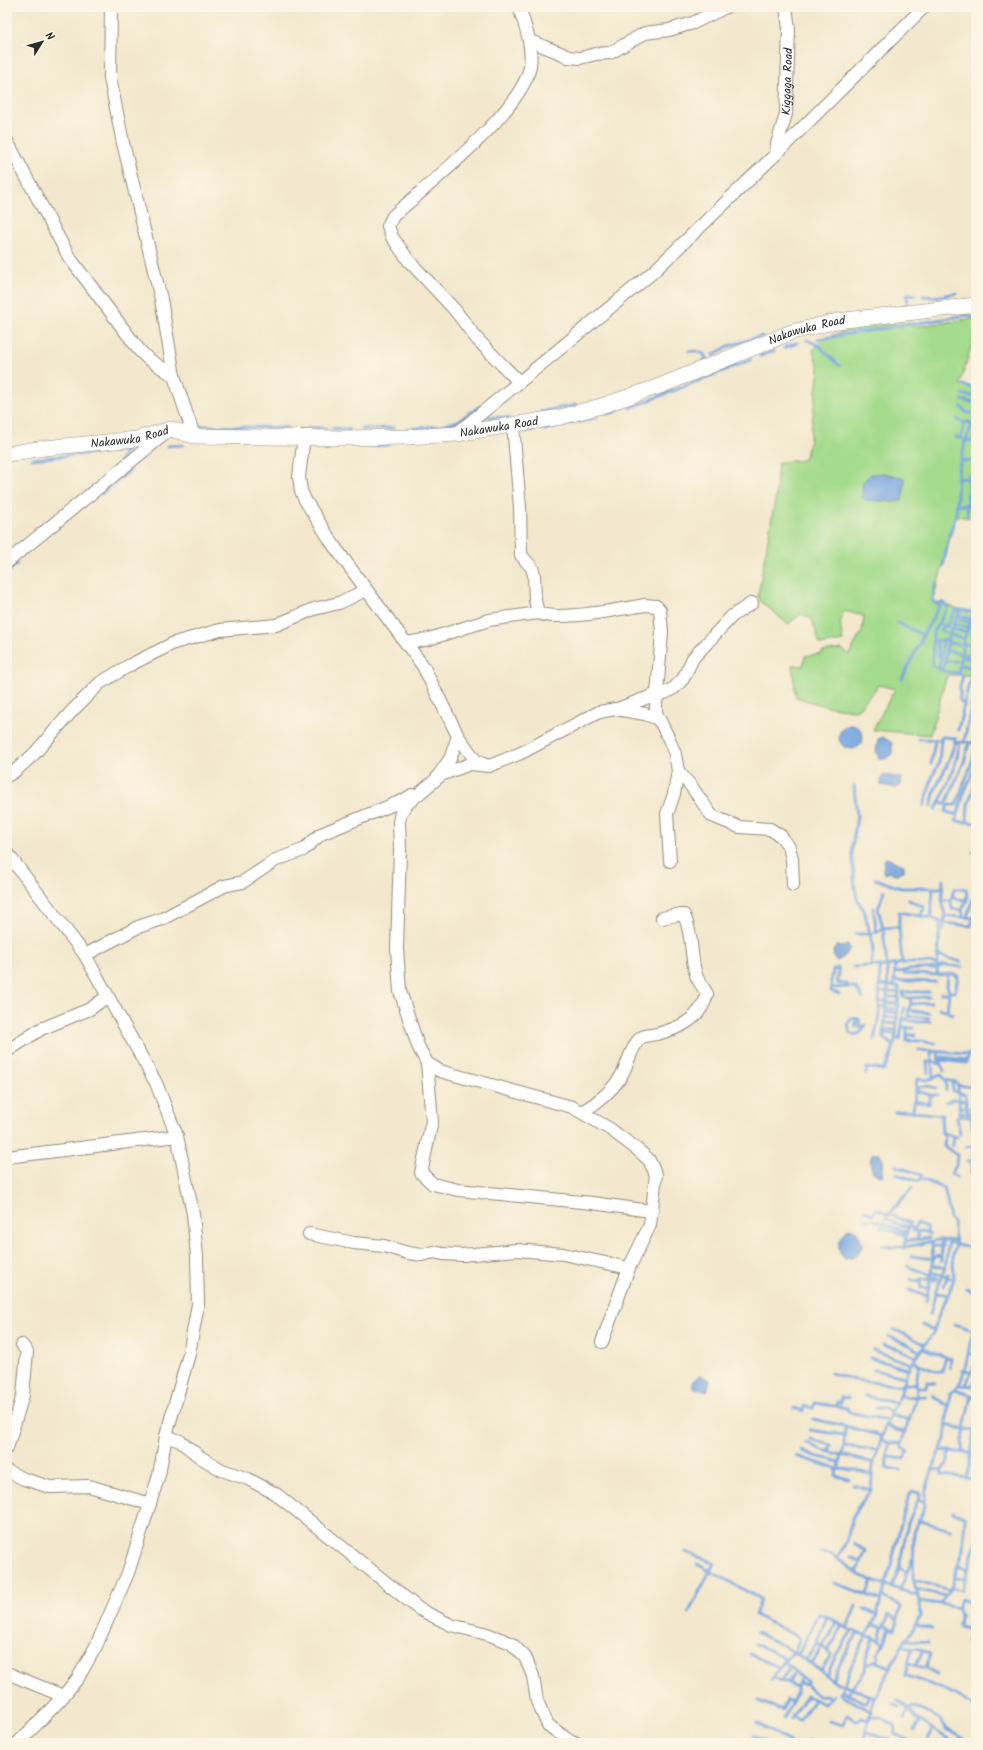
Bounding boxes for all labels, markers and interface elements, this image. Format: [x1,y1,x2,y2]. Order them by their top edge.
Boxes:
north arrow [22,22,62,62]
text: N [40,28,58,45]
street label: Kiggaga Road [777,46,798,115]
street label: Nakawuka Road [766,311,847,351]
street label: Nakawuka Road [458,412,541,443]
street label: Nakawuka Road [90,421,172,453]

